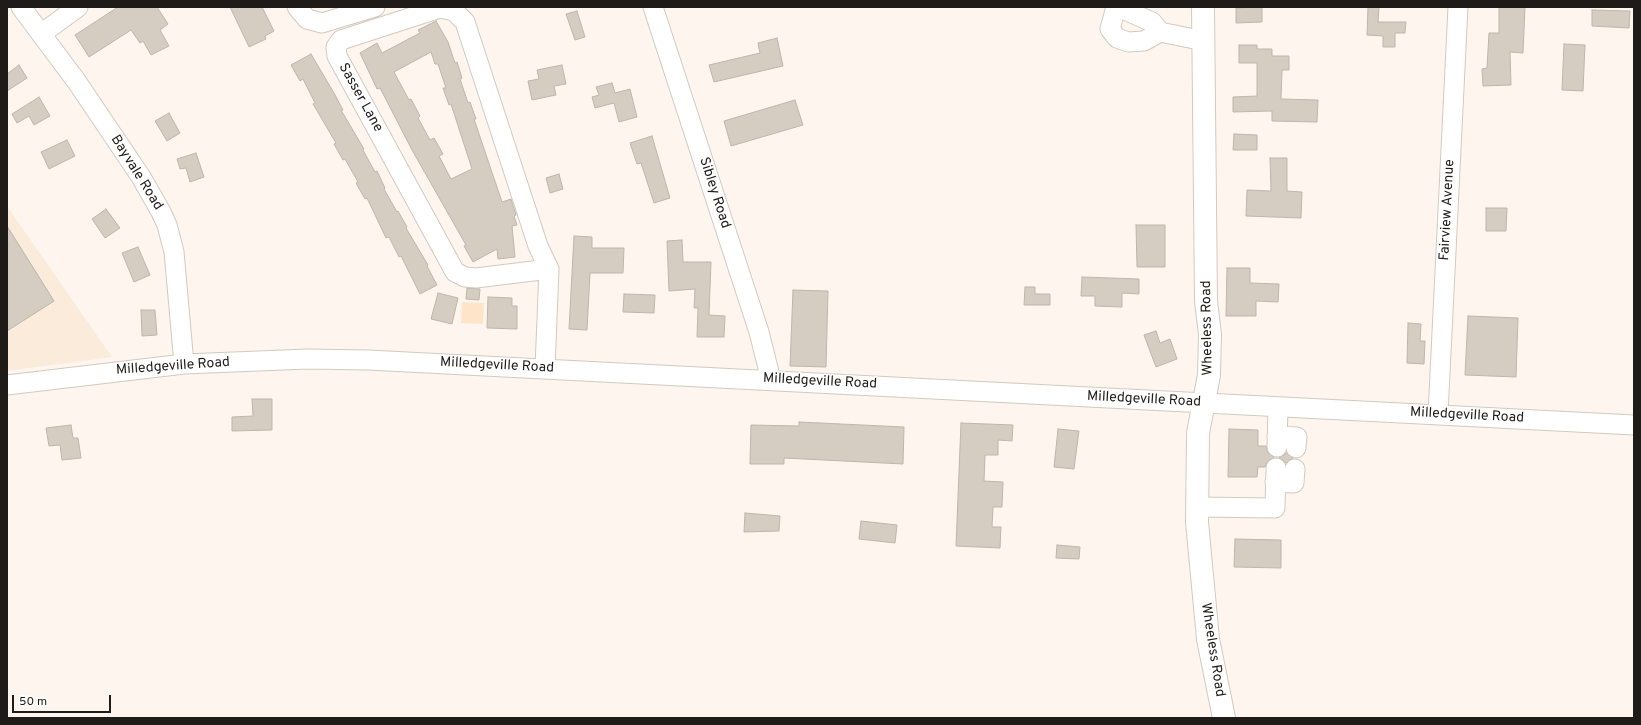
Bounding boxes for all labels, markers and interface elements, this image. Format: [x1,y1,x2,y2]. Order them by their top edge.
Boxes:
street label: Sasser Lane [334,61,386,135]
street label: Bayvale Road [106,132,166,214]
street label: Sibley Road [695,155,733,231]
street label: Fairview Avenue [1437,159,1459,261]
street label: Wheeless Road [1199,280,1217,376]
street label: Milledgeville Road [115,355,231,379]
street label: Milledgeville Road [440,355,554,377]
street label: Milledgeville Road [763,371,877,393]
street label: Milledgeville Road [1087,389,1201,411]
street label: Milledgeville Road [1410,405,1524,427]
street label: Wheeless Road [1196,602,1228,698]
scale bar [14,687,113,713]
text: 50 m [19,694,47,710]

